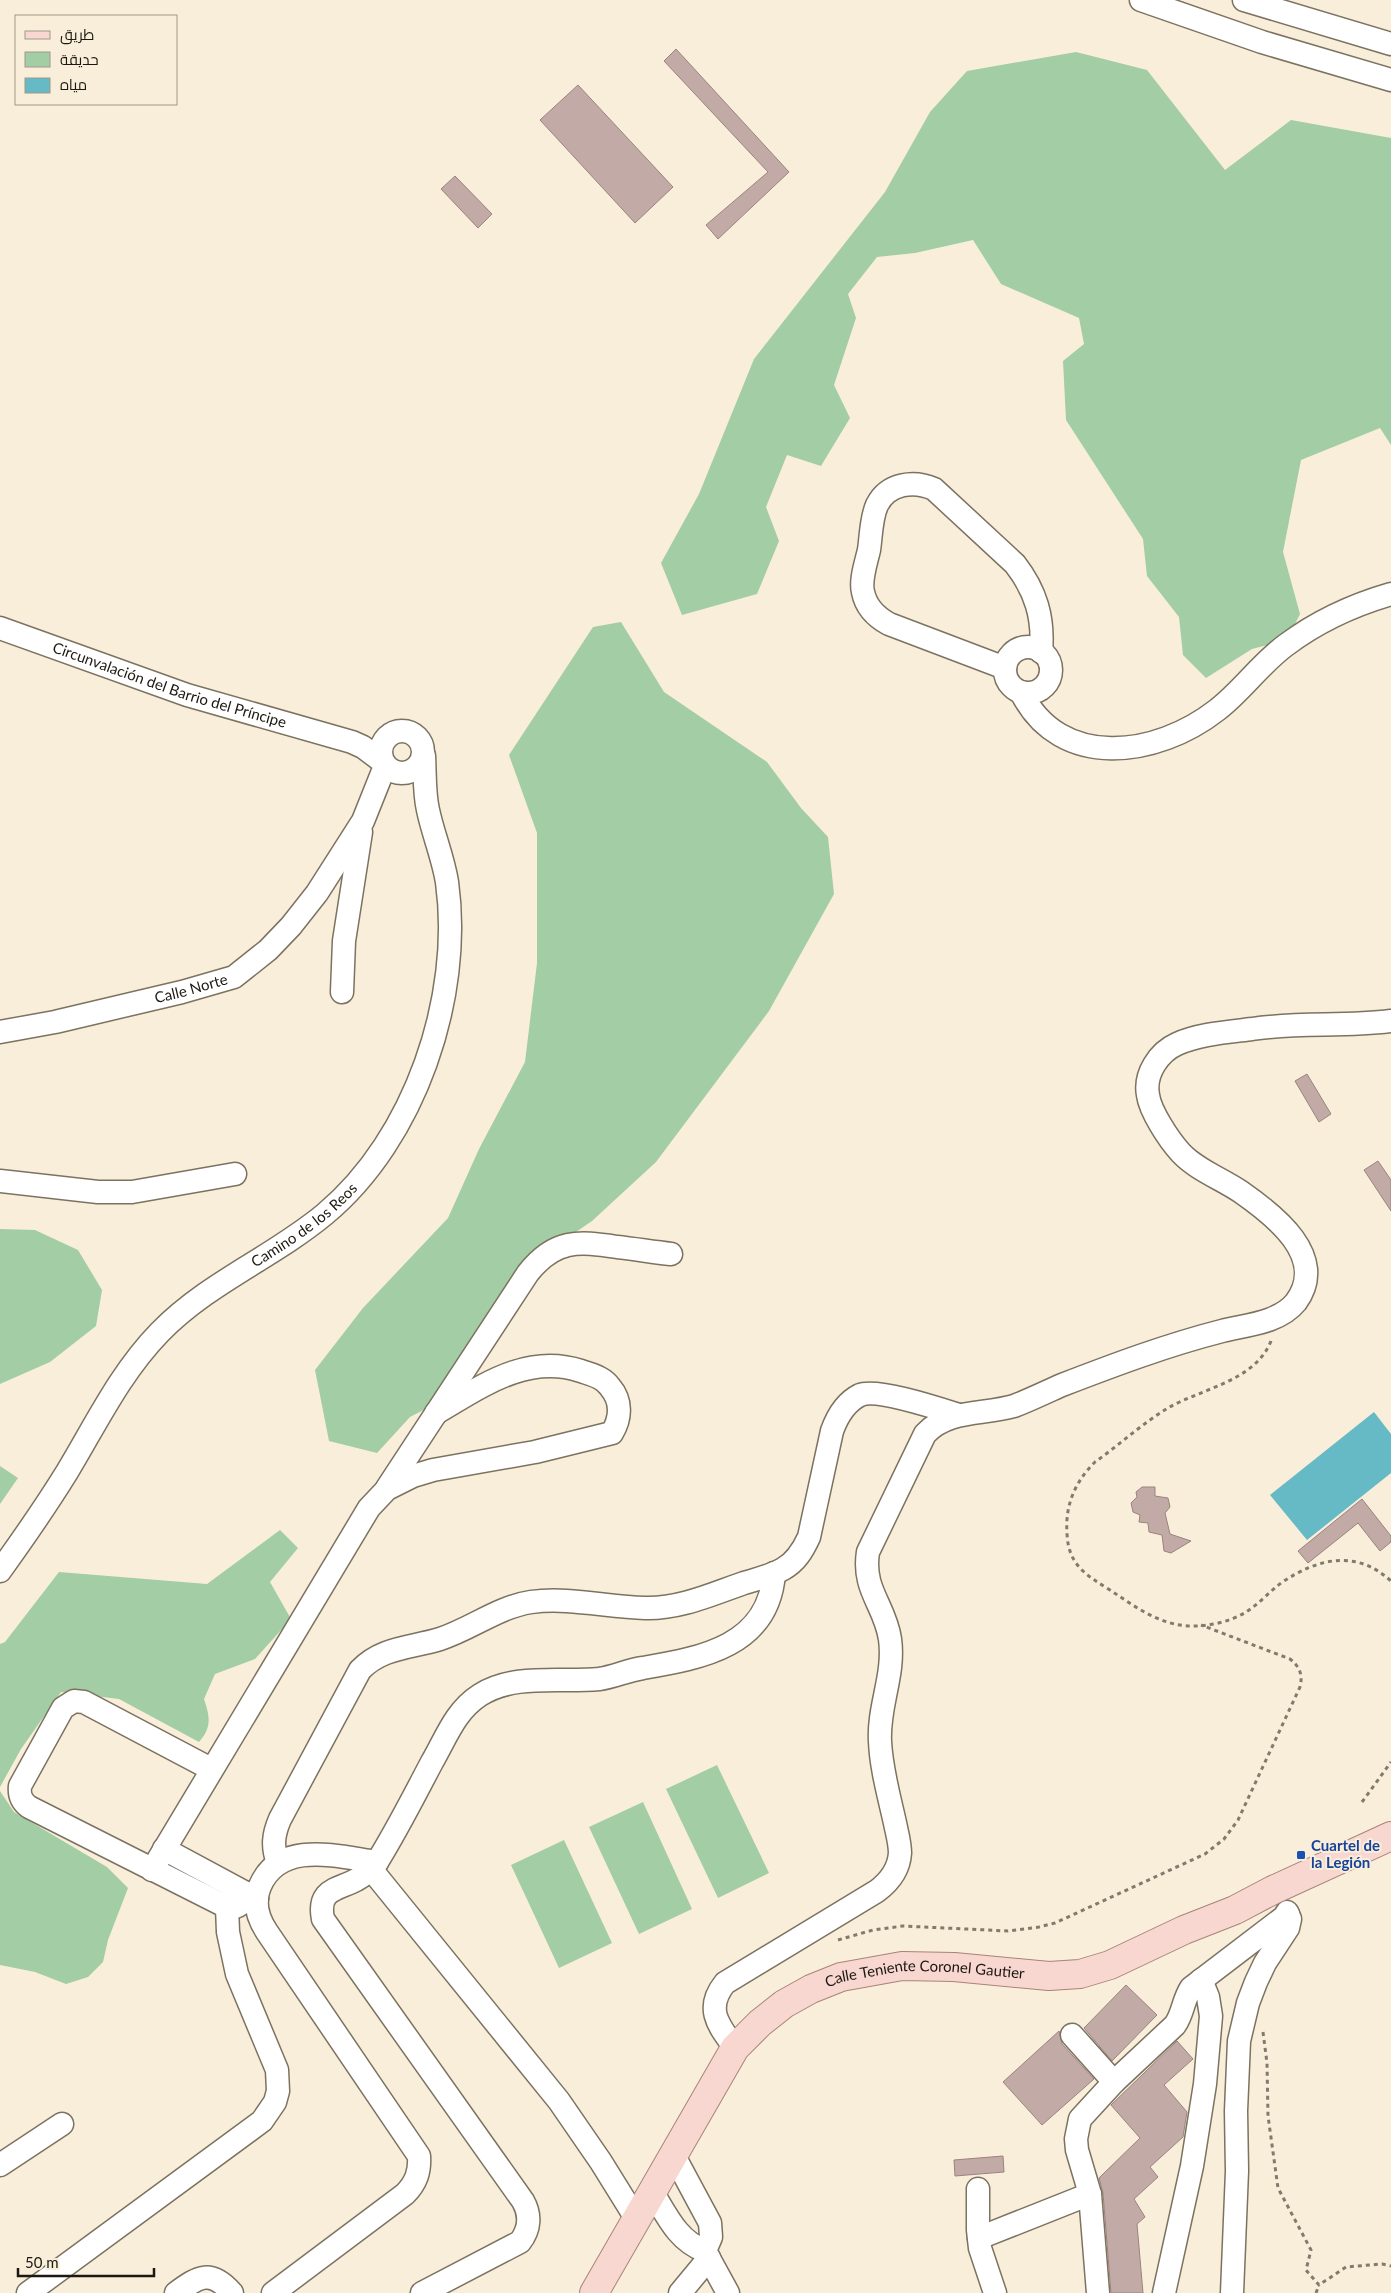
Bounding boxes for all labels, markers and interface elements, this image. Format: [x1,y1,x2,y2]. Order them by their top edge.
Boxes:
legend [15,15,178,105]
text: طريق [60,25,94,45]
text: حديقة [60,50,99,68]
text: مياه [60,75,87,93]
street label: Circunvalación del Barrio del Príncipe [50,638,289,731]
street label: Calle Norte [153,969,229,1006]
street label: Camino de los Reos [247,1179,360,1270]
place label: Cuartel de la Legión [1311,1836,1380,1871]
marker: Cuartel de la Legión [1295,1849,1307,1861]
street label: Calle Teniente Coronel Gautier [822,1956,1026,1991]
scale bar [18,2246,154,2278]
text: 50 m [25,2253,59,2271]

